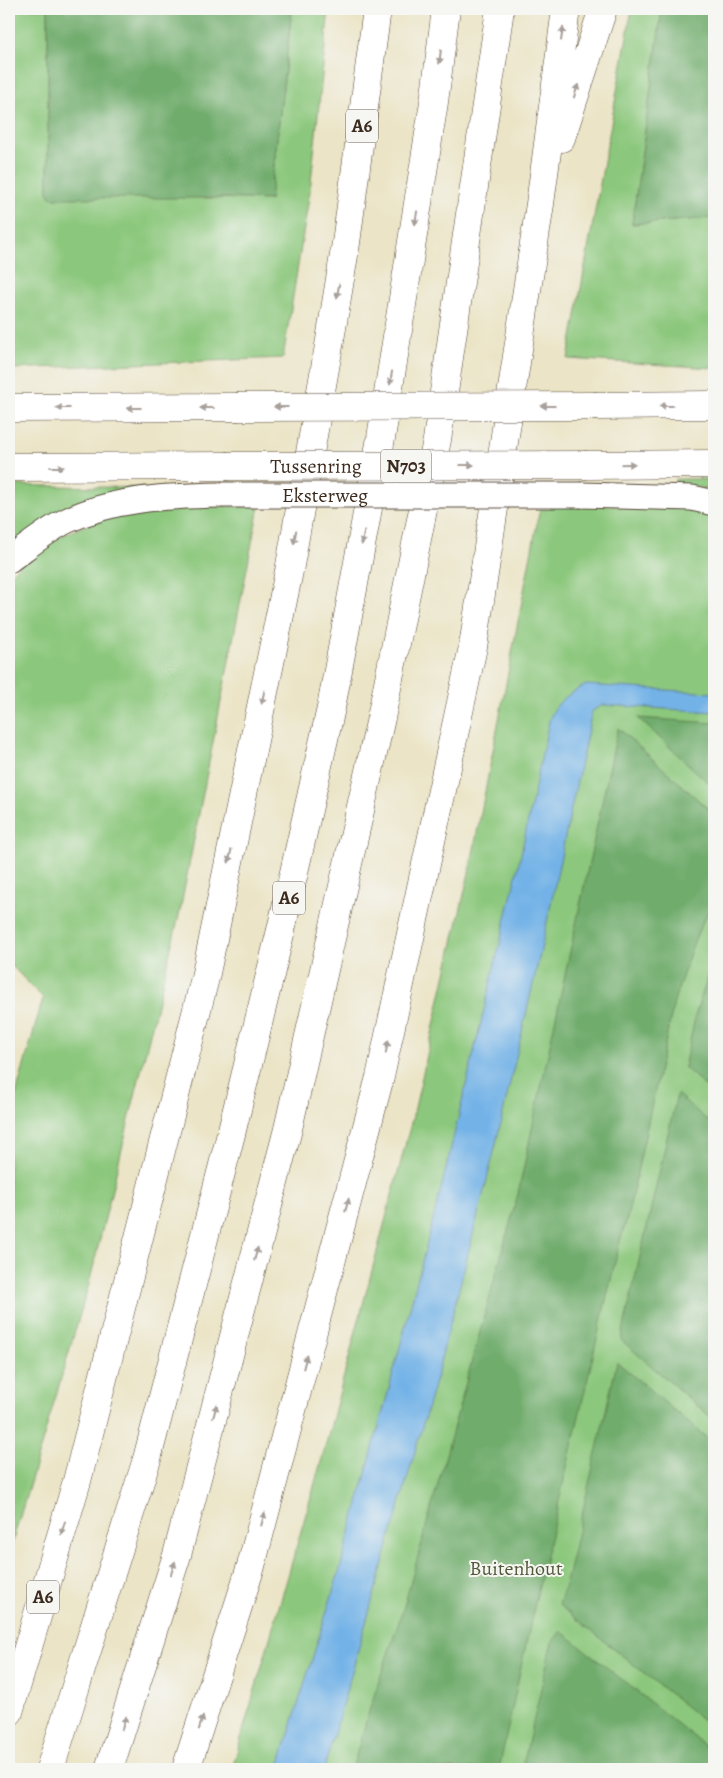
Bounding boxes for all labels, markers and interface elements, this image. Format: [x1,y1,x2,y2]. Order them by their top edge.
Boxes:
one-way arrow [559,26,567,42]
one-way arrow [436,49,444,65]
one-way arrow [573,83,581,98]
road number: A6 [346,110,378,142]
one-way arrow [411,210,419,226]
one-way arrow [334,284,342,300]
one-way arrow [386,371,394,387]
one-way arrow [540,402,556,410]
one-way arrow [657,402,673,410]
one-way arrow [272,403,288,411]
one-way arrow [55,404,71,412]
one-way arrow [125,404,141,412]
one-way arrow [199,404,215,412]
road number: N703 [381,450,431,482]
street label: Tussenring [270,452,362,479]
one-way arrow [620,460,636,468]
one-way arrow [459,461,475,469]
one-way arrow [50,463,66,471]
street label: Eksterweg [282,482,368,509]
one-way arrow [290,530,298,546]
one-way arrow [358,531,366,547]
one-way arrow [259,689,267,704]
one-way arrow [226,848,234,864]
road number: A6 [273,881,305,914]
one-way arrow [383,1040,391,1055]
one-way arrow [343,1197,351,1212]
one-way arrow [252,1246,260,1261]
one-way arrow [301,1354,309,1369]
one-way arrow [211,1403,219,1418]
one-way arrow [259,1511,267,1526]
one-way arrow [59,1521,67,1536]
park label: Buitenhout [470,1555,563,1582]
one-way arrow [169,1560,177,1575]
road number: A6 [27,1580,59,1614]
one-way arrow [121,1715,128,1730]
one-way arrow [197,1715,205,1730]

